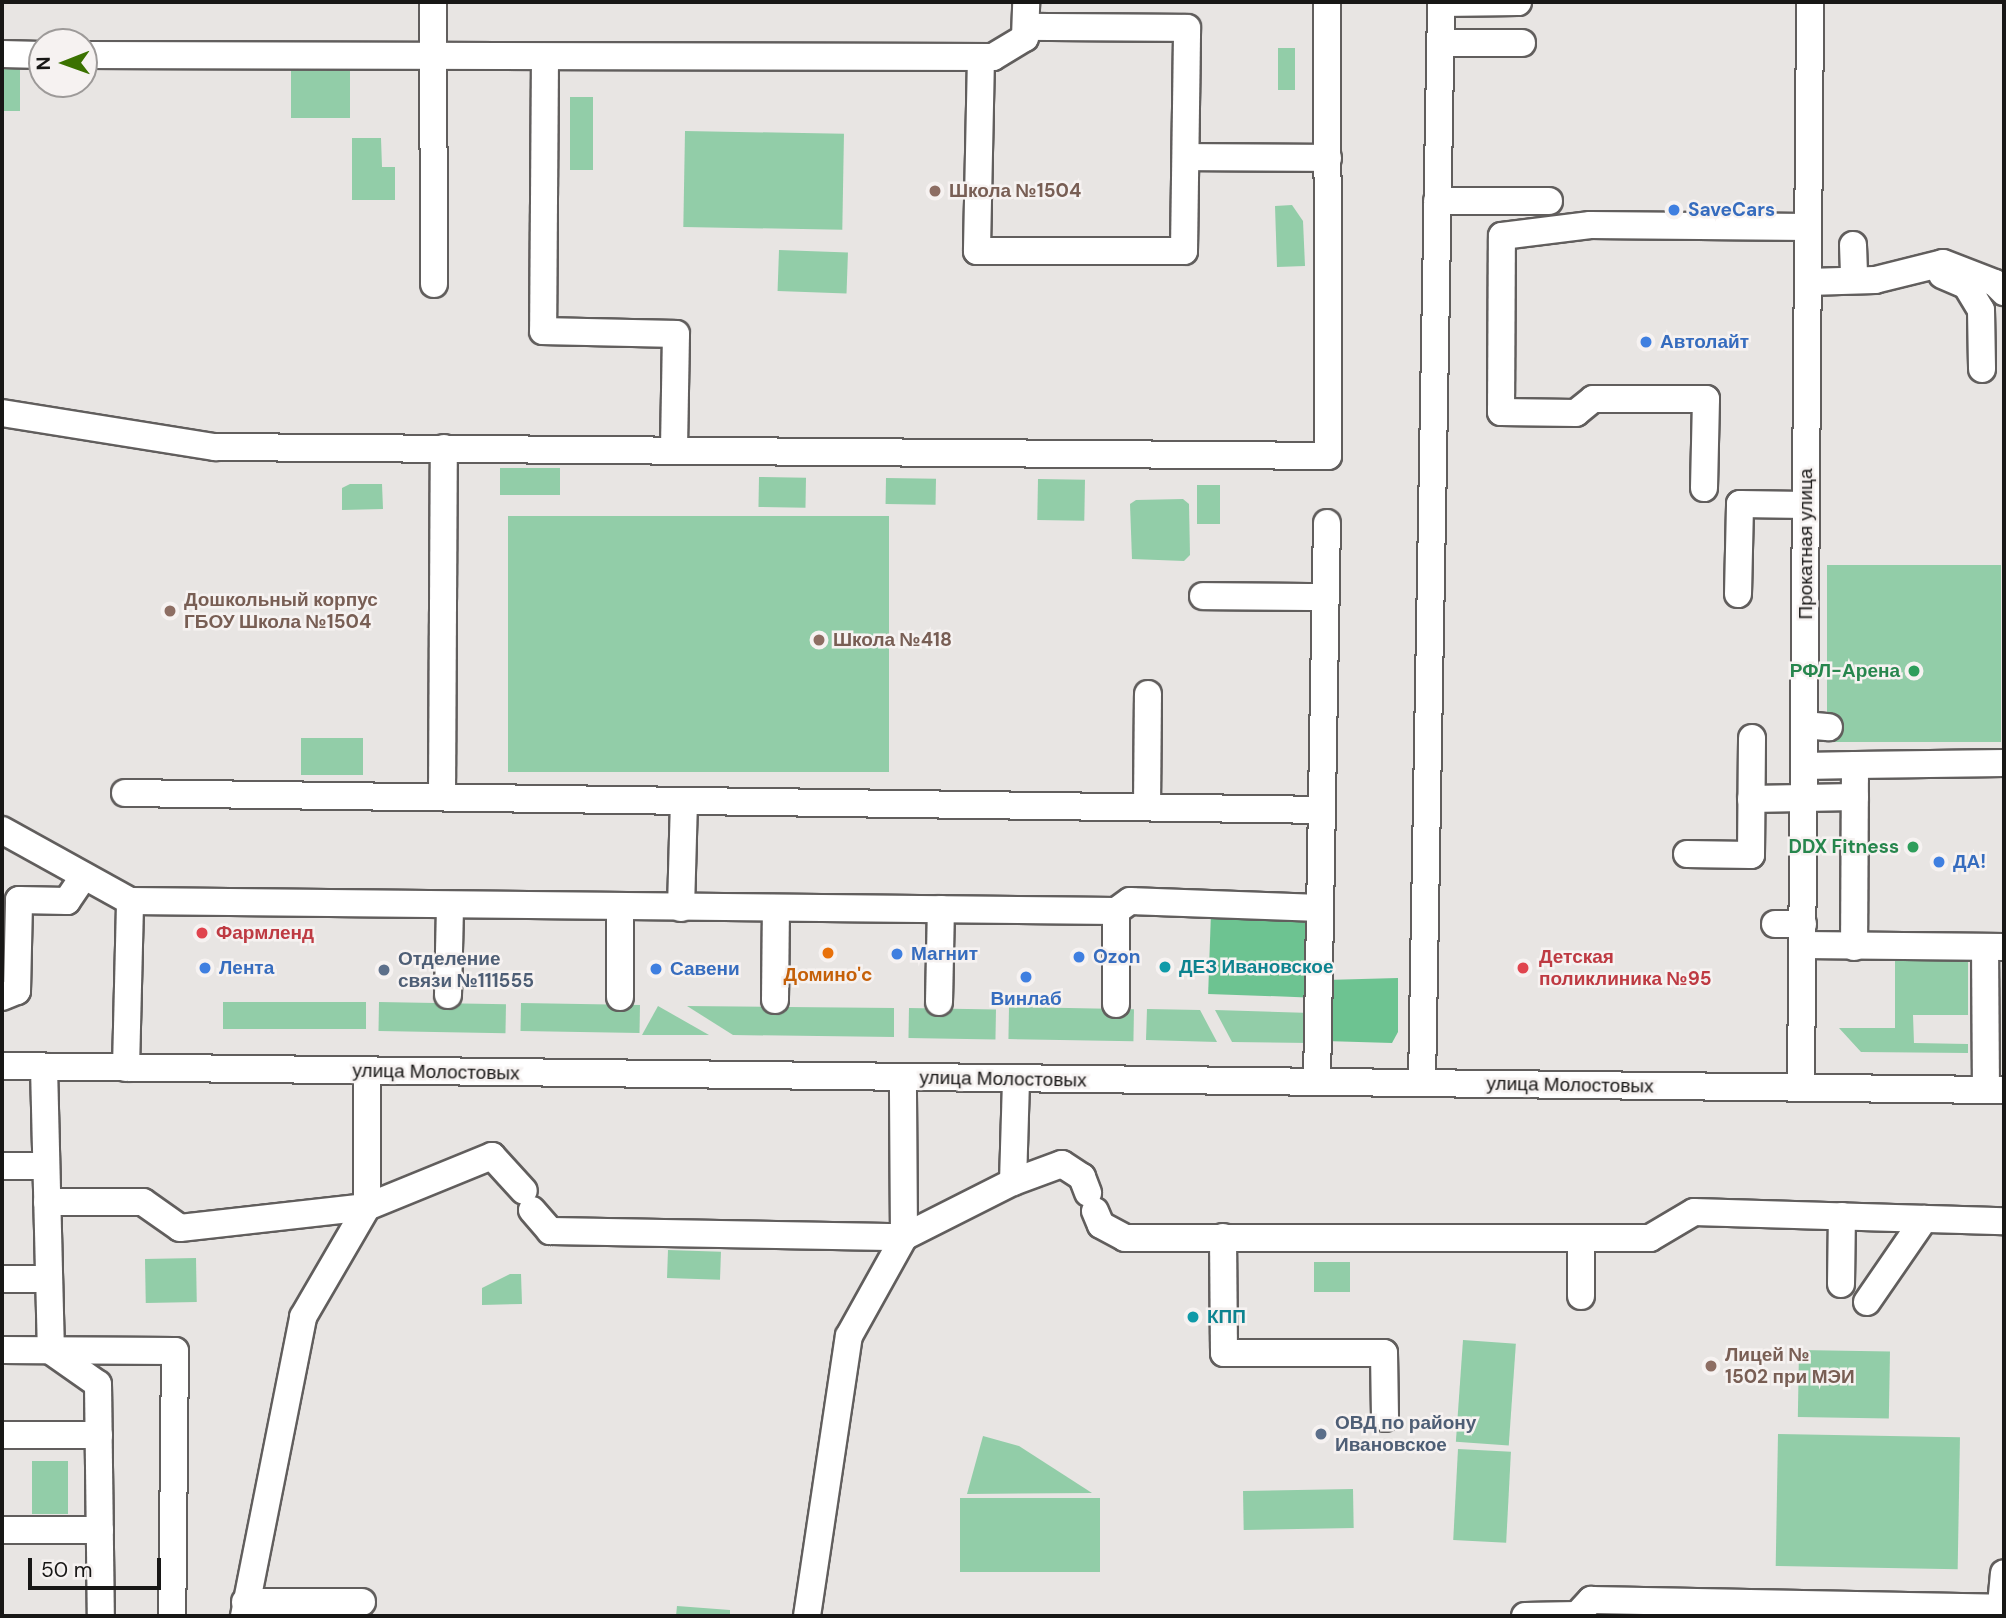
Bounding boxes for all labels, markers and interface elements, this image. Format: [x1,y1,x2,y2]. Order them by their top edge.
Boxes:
north arrow [28,28,98,98]
text: N [31,56,56,70]
place label: Школа №1504 [949,180,1081,202]
marker: Школа №1504 [927,183,943,199]
place label: SaveCars [1688,199,1775,221]
marker: SaveCars [1666,202,1682,218]
place label: Автолайт [1660,331,1749,353]
marker: Автолайт [1638,334,1654,350]
street label: Прокатная улица [1795,468,1817,620]
place label: Дошкольный корпус ГБОУ Школа №1504 [184,589,378,633]
marker: Дошкольный корпус ГБОУ Школа №1504 [162,603,178,619]
place label: Школа №418 [833,629,952,651]
marker: Школа №418 [811,632,827,648]
place label: РФЛ-Арена [1790,660,1900,682]
marker: РФЛ-Арена [1906,663,1922,679]
place label: DDX Fitness [1789,836,1899,858]
marker: DDX Fitness [1905,839,1921,855]
place label: ДА! [1953,851,1986,873]
marker: ДА! [1931,854,1947,870]
place label: Фармленд [216,922,314,944]
marker: Фармленд [194,925,210,941]
place label: Магнит [911,943,978,965]
marker: Домино'c [820,945,836,961]
marker: Магнит [889,946,905,962]
place label: Ozon [1093,946,1141,968]
place label: Детская поликлиника №95 [1539,946,1712,990]
place label: Отделение связи №111555 [398,948,534,992]
marker: Ozon [1071,949,1087,965]
place label: ДЕЗ Ивановское [1179,956,1334,978]
place label: Лента [219,957,274,979]
place label: Савени [670,958,740,980]
marker: Детская поликлиника №95 [1513,958,1533,978]
marker: ДЕЗ Ивановское [1157,959,1173,975]
marker: Лента [197,960,213,976]
marker: Савени [648,961,664,977]
marker: Отделение связи №111555 [376,962,392,978]
place label: Домино'c [783,964,873,986]
marker: Винлаб [1018,969,1034,985]
place label: Винлаб [990,988,1062,1010]
street label: улица Молостовых [352,1059,520,1085]
street label: улица Молостовых [919,1066,1087,1092]
street label: улица Молостовых [1486,1072,1654,1098]
place label: КПП [1207,1306,1246,1328]
marker: КПП [1185,1309,1201,1325]
place label: Лицей № 1502 при МЭИ [1725,1344,1855,1388]
marker: Лицей № 1502 при МЭИ [1703,1358,1719,1374]
place label: ОВД по району Ивановское [1335,1412,1476,1456]
marker: ОВД по району Ивановское [1313,1426,1329,1442]
scale bar [32,1544,164,1588]
text: 50 m [41,1556,92,1584]

